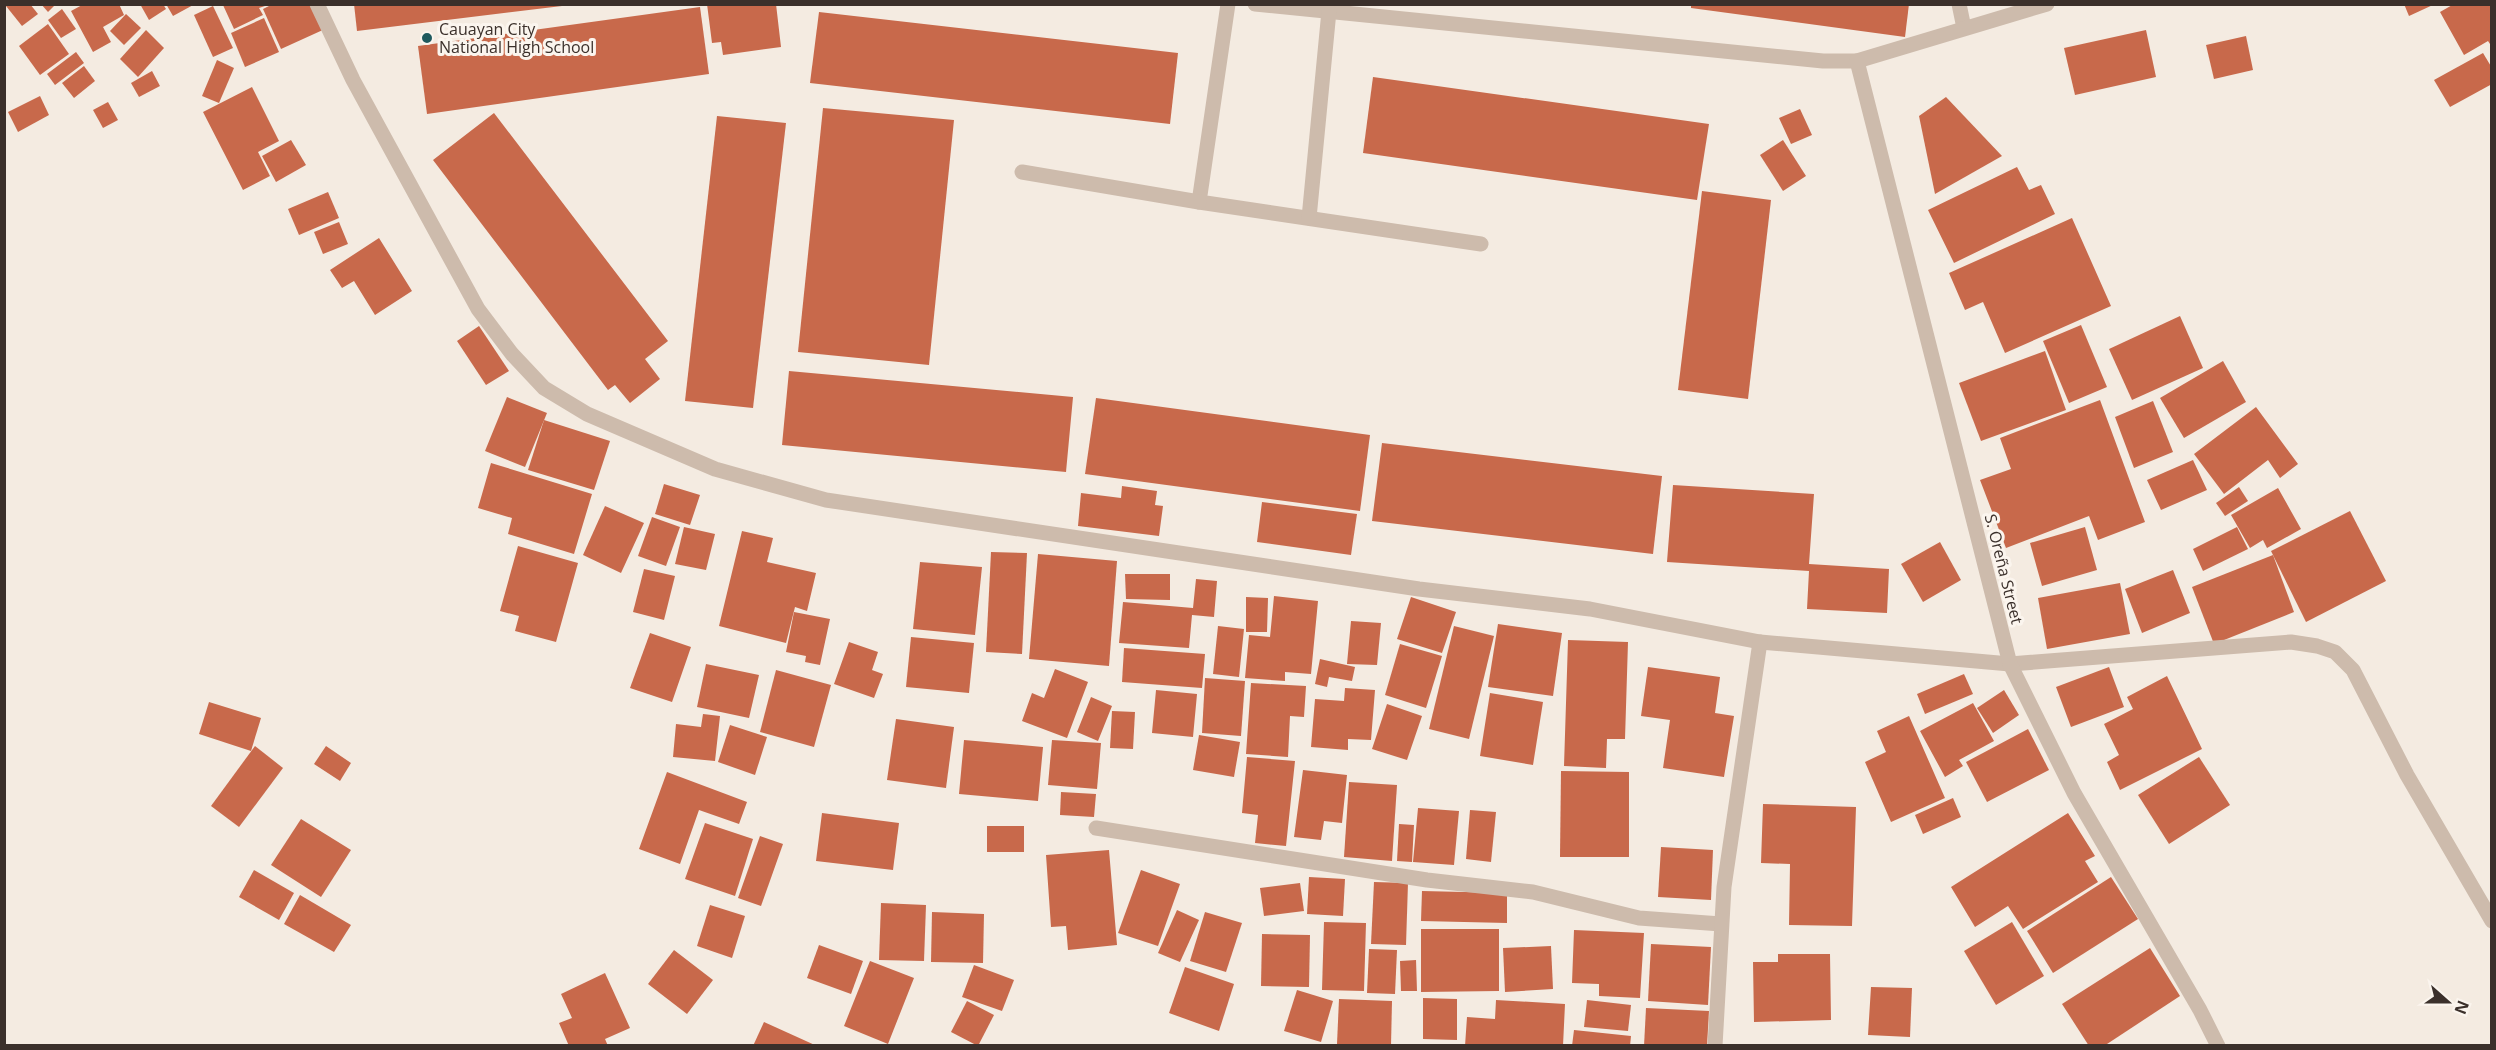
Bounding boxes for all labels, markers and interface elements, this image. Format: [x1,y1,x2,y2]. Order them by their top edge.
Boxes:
place label: Cauayan City National High School [439,18,594,58]
marker: Cauayan City National High School [420,31,434,45]
street label: S. Oreña Street [1980,512,2028,627]
north arrow [2418,972,2478,1032]
text: N [2449,997,2475,1017]

